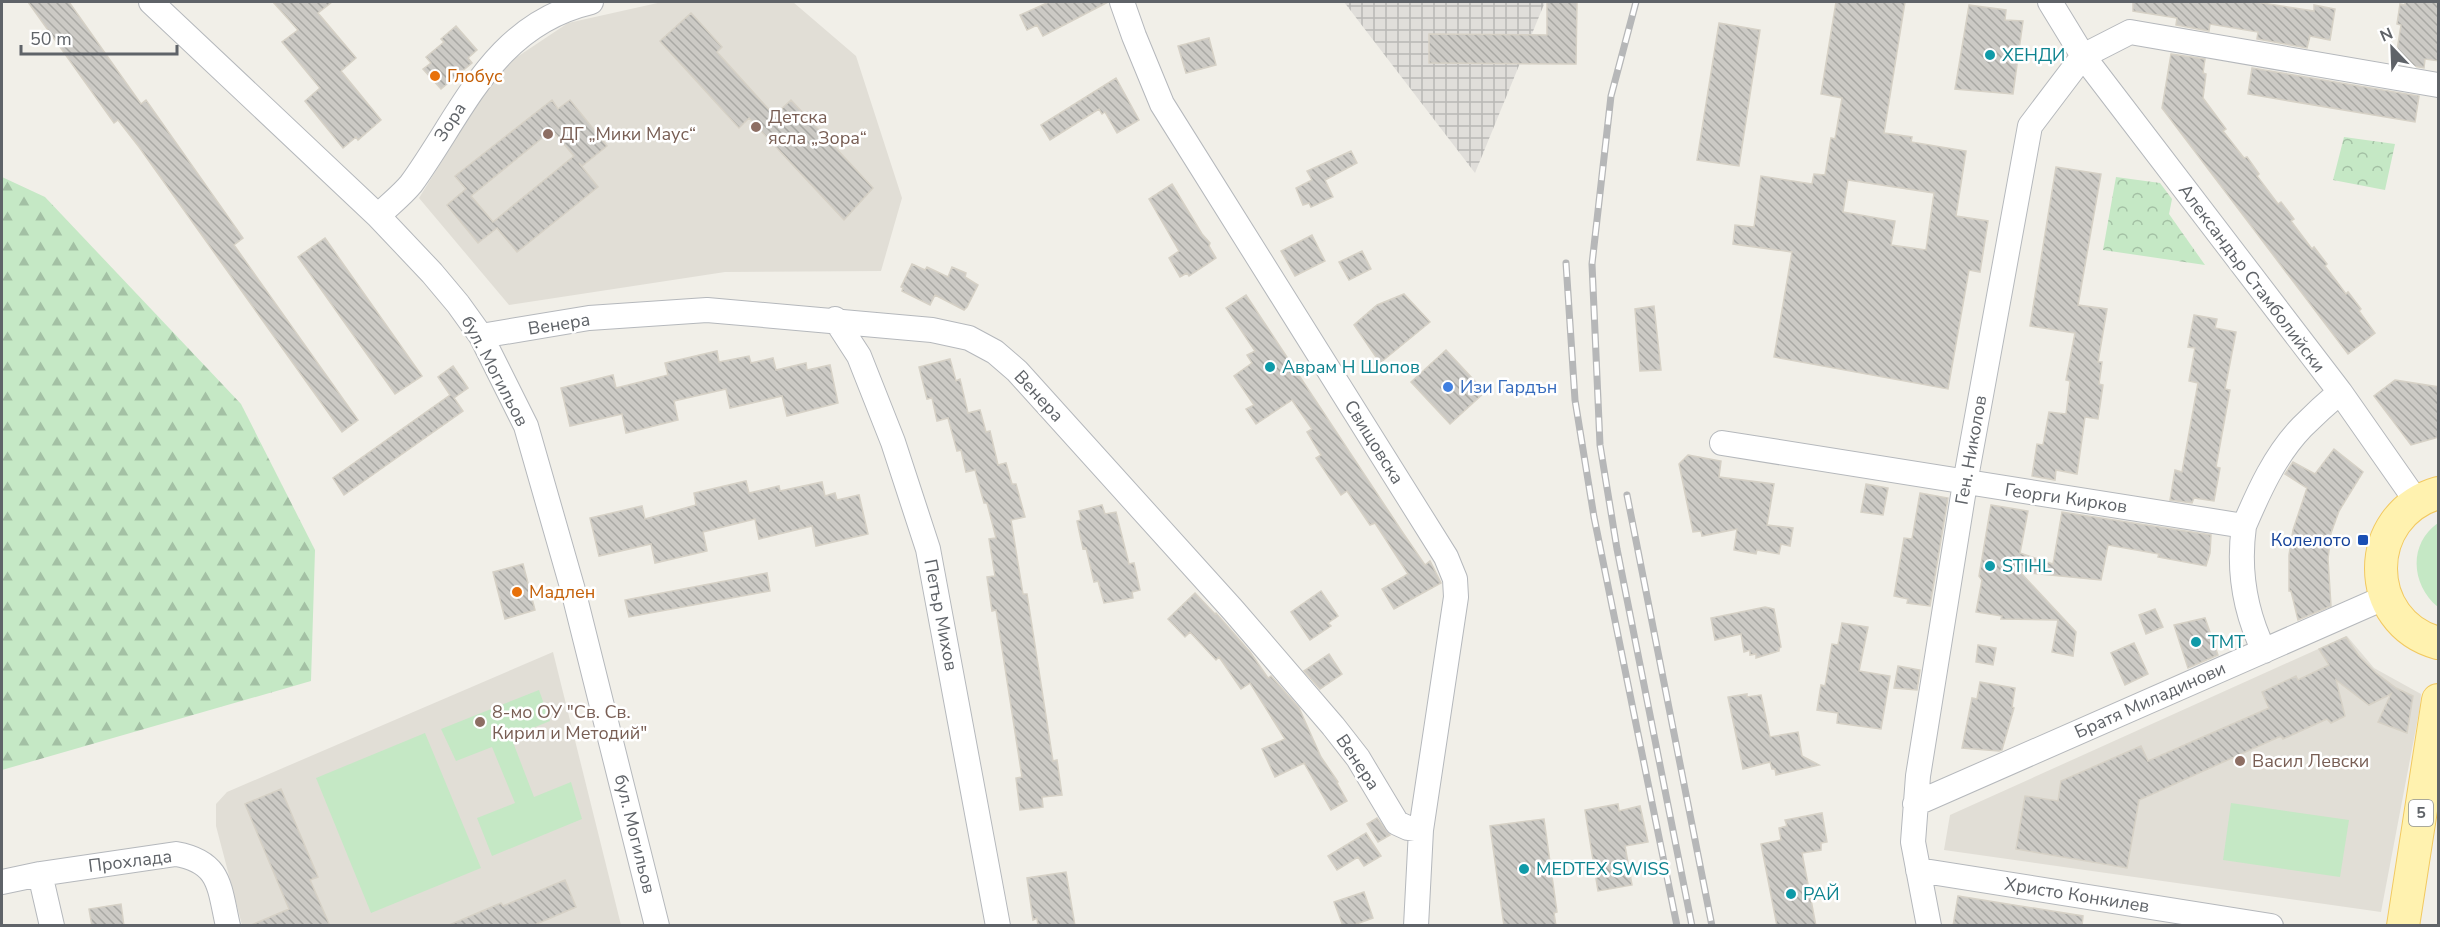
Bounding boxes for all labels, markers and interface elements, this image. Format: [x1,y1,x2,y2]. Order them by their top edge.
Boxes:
scale bar [21,18,177,56]
north arrow [2362,18,2422,78]
text: N [2377,23,2396,48]
text: 50 m [30,27,72,51]
place label: ХЕНДИ [2002,43,2065,67]
marker: ХЕНДИ [1983,48,1997,62]
place label: Глобус [447,64,503,88]
marker: Глобус [428,69,442,83]
street label: Зора [428,98,472,146]
place label: Детска ясла „Зора“ [768,105,867,150]
marker: Детска ясла „Зора“ [749,120,763,134]
place label: ДГ „Мики Маус“ [560,122,696,146]
marker: ДГ „Мики Маус“ [541,127,555,141]
street label: Александър Стамболийски [2173,179,2331,377]
street label: Венера [526,307,592,341]
street label: бул. Могильов [456,312,534,431]
place label: Аврам Н Шопов [1282,355,1420,379]
marker: Аврам Н Шопов [1263,360,1277,374]
street label: Венера [1009,365,1069,427]
place label: Изи Гардън [1460,375,1557,399]
marker: Изи Гардън [1441,380,1455,394]
street label: Ген. Николов [1950,393,1992,507]
street label: Свищовска [1339,395,1409,489]
street label: Георги Кирков [2003,478,2129,518]
place label: Колелото [2271,528,2351,552]
marker: Колелото [2356,533,2370,547]
place label: STIHL [2002,554,2052,578]
street label: Петър Михов [918,557,964,673]
marker: STIHL [1983,559,1997,573]
place label: Мадлен [529,580,595,604]
marker: Мадлен [510,585,524,599]
place label: TMT [2208,630,2245,654]
marker: TMT [2189,635,2203,649]
street label: Братя Миладинови [2071,656,2229,744]
place label: 8-мо ОУ "Св. Св. Кирил и Методий" [492,700,647,745]
marker: 8-мо ОУ "Св. Св. Кирил и Методий" [473,715,487,729]
street label: Венера [1331,729,1385,795]
place label: Васил Левски [2252,749,2369,773]
marker: Васил Левски [2233,754,2247,768]
street label: бул. Могильов [609,772,661,896]
road number: 5 [2409,800,2433,826]
street label: Прохлада [87,844,173,878]
place label: MEDTEX SWISS [1536,857,1669,881]
marker: MEDTEX SWISS [1517,862,1531,876]
street label: Христо Конкилев [2003,872,2151,918]
place label: РАЙ [1803,882,1840,906]
marker: РАЙ [1784,887,1798,901]

